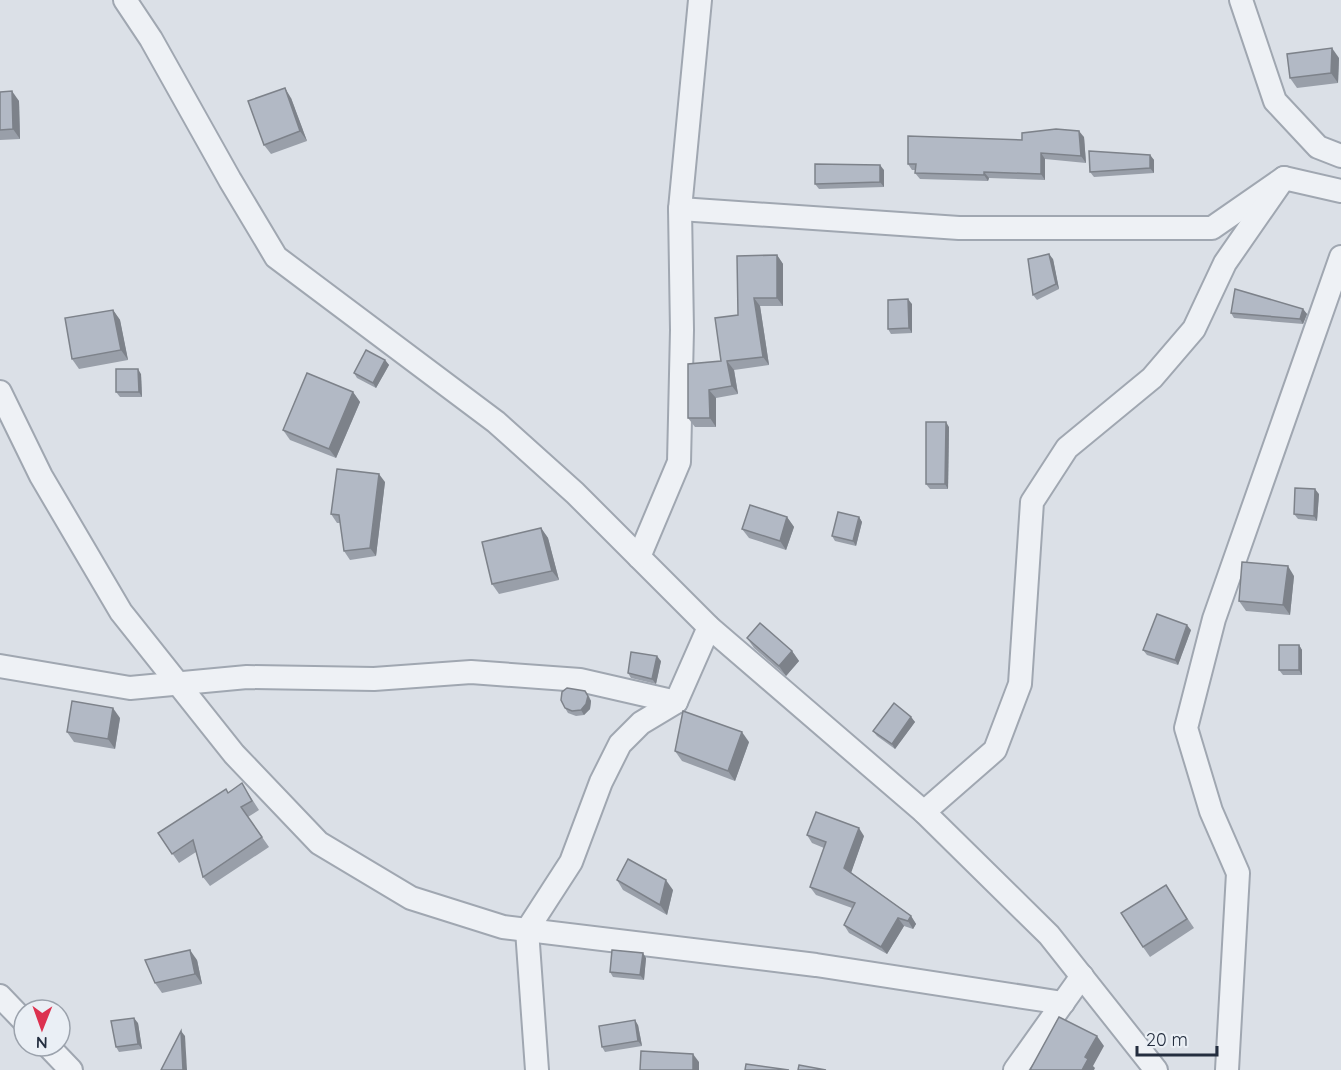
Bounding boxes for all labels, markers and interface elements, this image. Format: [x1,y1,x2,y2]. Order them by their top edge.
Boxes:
north arrow [12,998,72,1058]
scale bar [1137,1019,1216,1057]
text: 20 m [1146,1028,1188,1051]
text: N [36,1033,48,1053]

